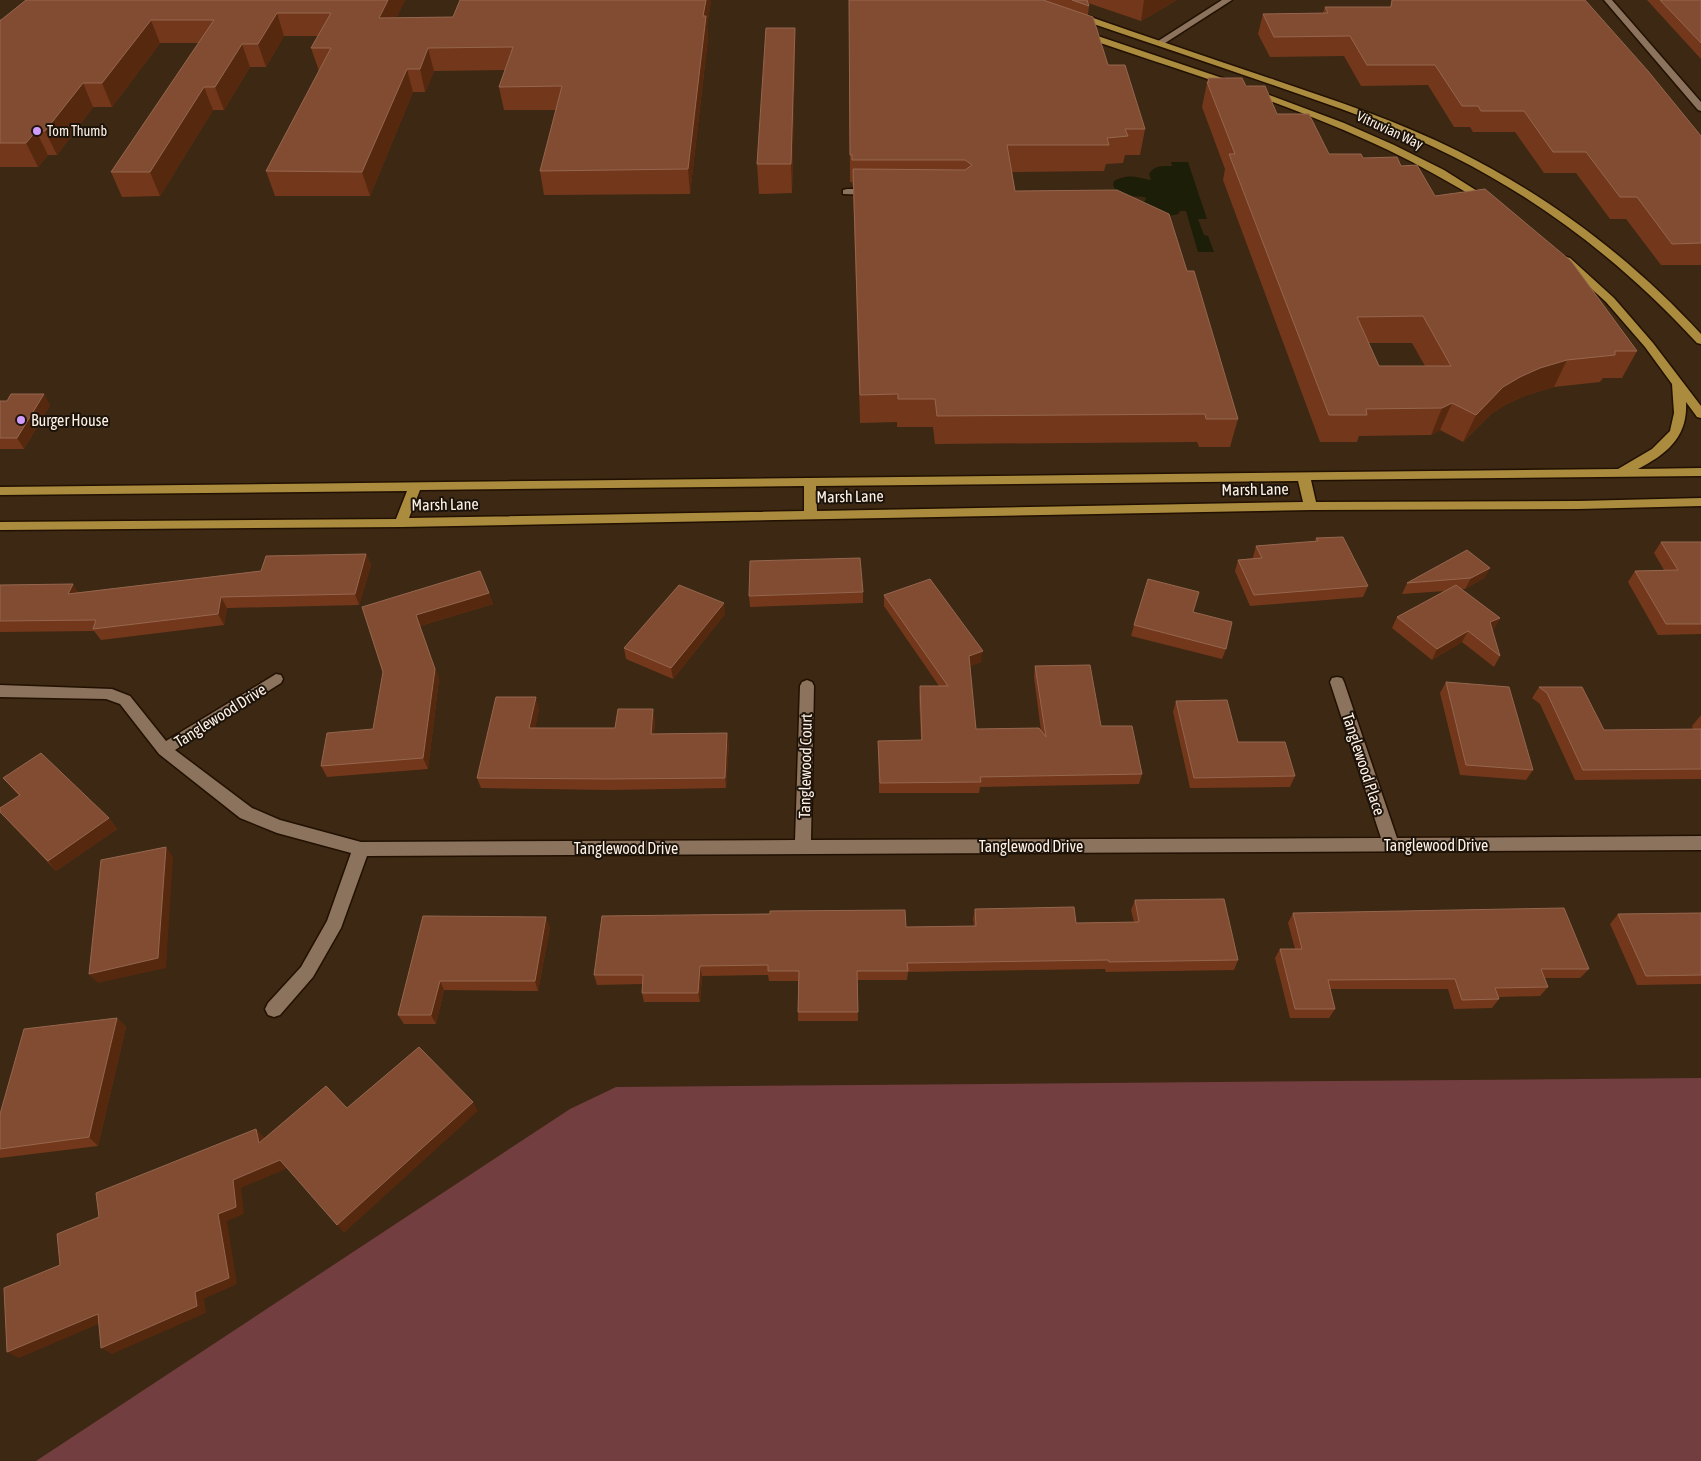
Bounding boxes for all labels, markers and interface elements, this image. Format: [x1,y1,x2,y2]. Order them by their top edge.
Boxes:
street label: Vitruvian Way [1354,108,1426,152]
place label: Tom Thumb [47,123,107,139]
marker: Tom Thumb [31,125,43,137]
place label: Burger House [31,411,109,430]
marker: Burger House [15,414,27,426]
street label: Marsh Lane [1221,479,1289,499]
street label: Marsh Lane [816,486,884,506]
street label: Marsh Lane [411,494,479,514]
street label: Tanglewood Drive [171,680,270,751]
street label: Tanglewood Place [1338,711,1389,818]
street label: Tanglewood Court [795,713,816,819]
street label: Tanglewood Drive [1384,836,1488,855]
street label: Tanglewood Drive [979,837,1083,856]
street label: Tanglewood Drive [574,839,678,858]

